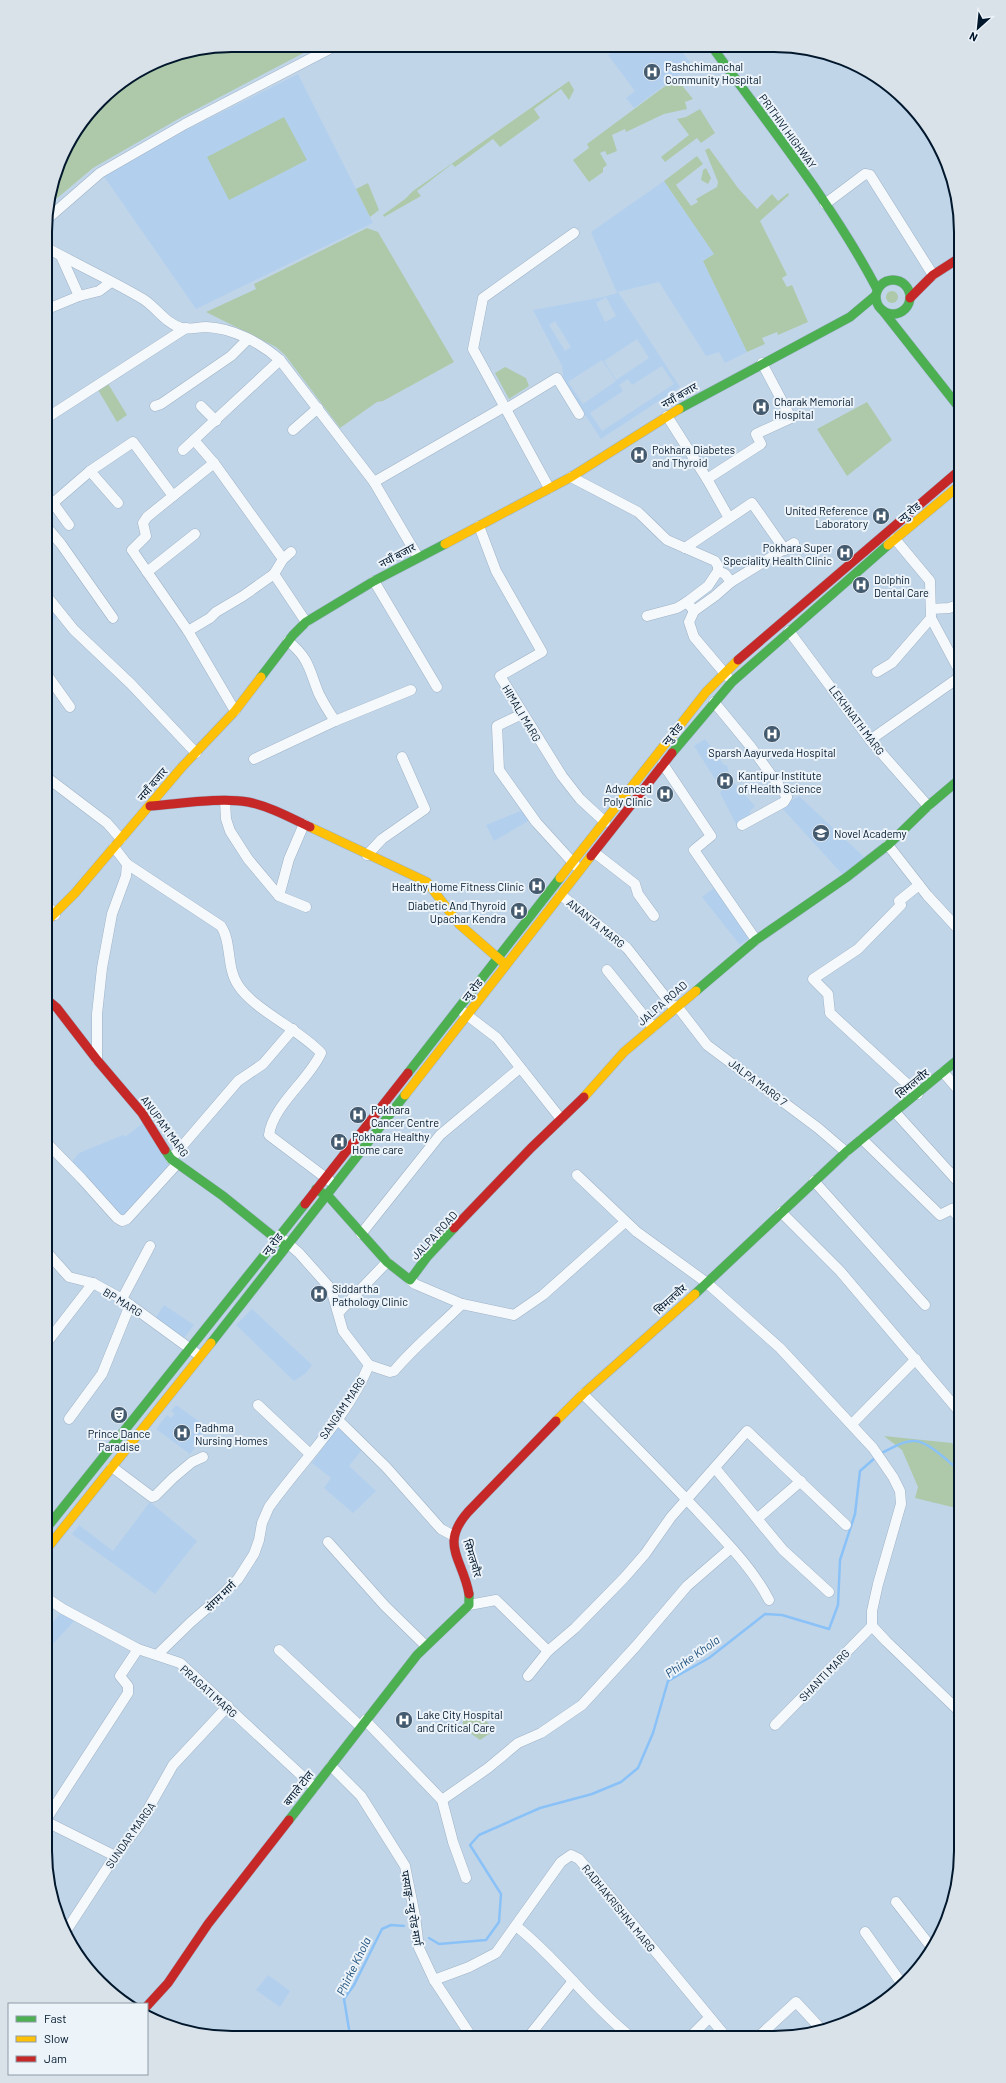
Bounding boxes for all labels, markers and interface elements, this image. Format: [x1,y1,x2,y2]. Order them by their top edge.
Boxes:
north arrow [958,8,998,48]
text: N [967,30,979,45]
place label: Pashchimanchal Community Hospital [665,60,761,86]
hospital icon: Pashchimanchal Community Hospital [642,62,662,82]
street label: PRITHIVI HIGHWAY [757,91,819,171]
street label: नयाँ बजार [659,379,700,410]
place label: Charak Memorial Hospital [774,395,853,421]
hospital icon: Charak Memorial Hospital [751,397,771,417]
place label: Pokhara Diabetes and Thyroid [652,443,735,469]
hospital icon: Pokhara Diabetes and Thyroid [629,445,649,465]
street label: न्यु रोड [895,499,924,526]
place label: United Reference Laboratory [785,504,868,530]
hospital icon: United Reference Laboratory [871,506,891,526]
street label: नयाँ बजार [377,540,418,570]
place label: Pokhara Super Speciality Health Clinic [723,541,832,567]
hospital icon: Pokhara Super Speciality Health Clinic [835,543,855,563]
place label: Dolphin Dental Care [874,573,929,599]
hospital icon: Dolphin Dental Care [851,575,871,595]
street label: HIMALI MARG [500,682,544,744]
street label: LEKHNATH MARG [827,683,887,757]
street label: न्यु रोड [659,720,686,748]
hospital icon: Sparsh Aayurveda Hospital [762,724,782,744]
place label: Sparsh Aayurveda Hospital [708,746,836,759]
street label: नयाँ बजार [134,764,170,803]
place label: Kantipur Institute of Health Science [738,769,822,795]
hospital icon: Kantipur Institute of Health Science [715,771,735,791]
place label: Advanced Poly Clinic [603,782,652,808]
hospital icon: Advanced Poly Clinic [655,784,675,804]
school or university icon: Novel Academy [811,823,831,843]
place label: Novel Academy [834,827,907,840]
hospital icon: Healthy Home Fitness Clinic [527,876,547,896]
place label: Healthy Home Fitness Clinic [392,880,524,893]
street label: ANANTA MARG [564,896,628,950]
place label: Diabetic And Thyroid Upachar Kendra [408,899,506,925]
hospital icon: Diabetic And Thyroid Upachar Kendra [509,901,529,921]
street label: न्यु रोड [459,976,486,1004]
street label: JALPA ROAD [635,978,690,1028]
street label: JALPA MARG 7 [726,1056,790,1108]
street label: सिमलचौर [893,1065,931,1100]
street label: ANUPAM MARG [139,1093,191,1159]
place label: Pokhara Cancer Centre [371,1103,439,1129]
hospital icon: Pokhara Cancer Centre [348,1105,368,1125]
place label: Pokhara Healthy Home care [352,1130,429,1156]
hospital icon: Pokhara Healthy Home care [329,1132,349,1152]
street label: JALPA ROAD [408,1208,460,1262]
street label: न्यु रोड [259,1230,286,1258]
street label: सिमलचौर [651,1281,689,1317]
place label: Siddartha Pathology Clinic [332,1282,408,1308]
hospital icon: Siddartha Pathology Clinic [309,1284,329,1304]
street label: BP MARG [101,1285,145,1319]
street label: SANGAM MARG [316,1375,368,1441]
theatre icon: Prince Dance Paradise [109,1405,129,1425]
place label: Padhma Nursing Homes [195,1421,268,1447]
hospital icon: Padhma Nursing Homes [172,1423,192,1443]
place label: Prince Dance Paradise [88,1427,150,1453]
street label: सिमलचौर [461,1538,485,1579]
street label: संगम मार्ग [202,1577,239,1614]
water label: Phirke Khola [662,1632,722,1680]
street label: SHANTI MARG [796,1646,852,1704]
street label: PRAGATI MARG [178,1662,240,1720]
place label: Lake City Hospital and Critical Care [417,1708,503,1734]
hospital icon: Lake City Hospital and Critical Care [394,1710,414,1730]
street label: बगाले टोल [280,1767,316,1808]
street label: SUNDAR MARGA [102,1799,158,1871]
street label: RADHAKRISHNA MARG [580,1862,658,1954]
street label: पस्याङ्ग- न्यु रोड मार्ग [398,1869,425,1948]
water label: Phirke Khola [333,1935,373,1997]
legend [8,2003,148,2075]
text: Fast [44,2011,67,2025]
text: Slow [44,2031,69,2045]
text: Jam [44,2051,67,2065]

